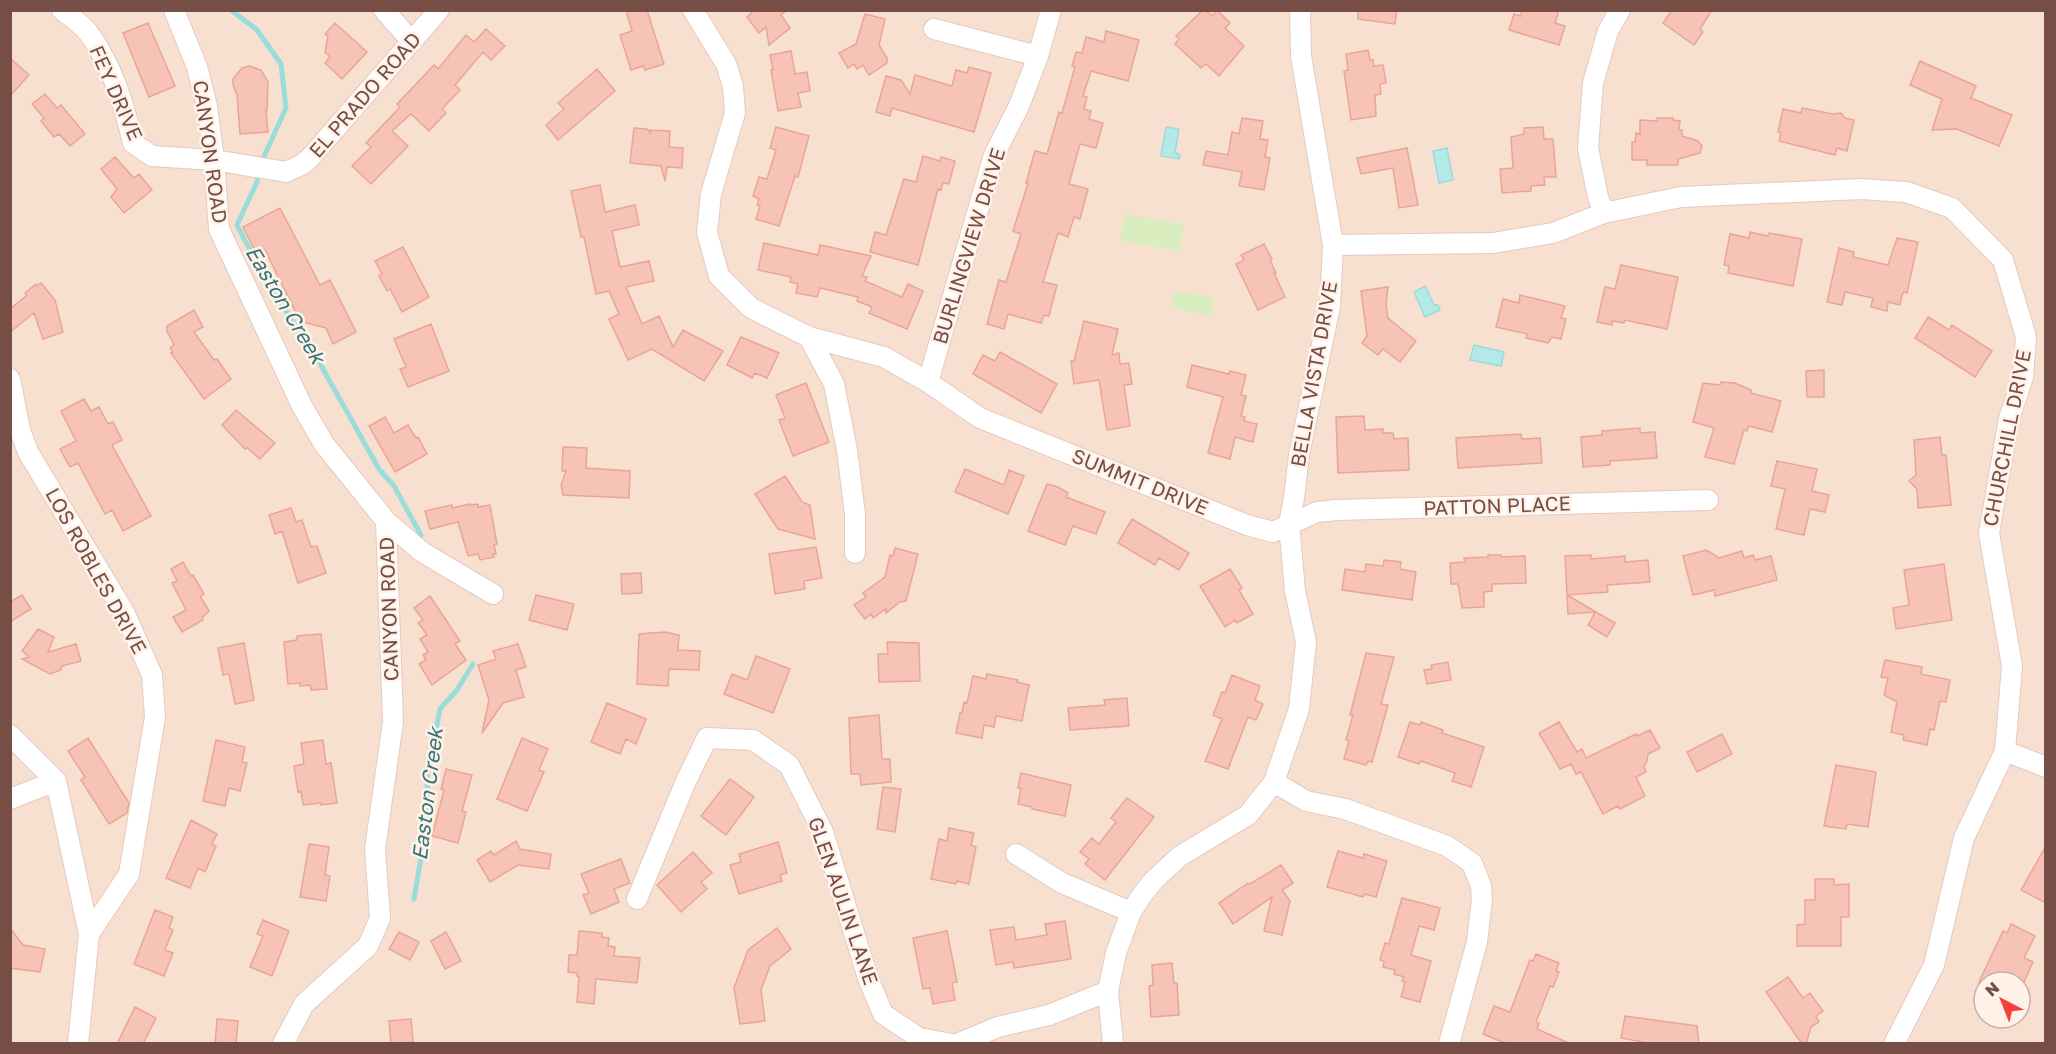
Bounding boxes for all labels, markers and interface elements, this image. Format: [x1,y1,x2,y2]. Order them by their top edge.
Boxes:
street label: EL PRADO ROAD [303,27,425,162]
street label: FEY DRIVE [85,41,149,144]
street label: CANYON ROAD [189,79,233,225]
street label: BURLINGVIEW DRIVE [927,145,1009,347]
water label: Easton Creek [240,241,332,370]
street label: BELLA VISTA DRIVE [1285,279,1341,469]
street label: CHURCHILL DRIVE [1977,347,2035,528]
street label: SUMMIT DRIVE [1069,443,1212,519]
street label: LOS ROBLES DRIVE [41,483,152,658]
street label: PATTON PLACE [1423,490,1571,520]
street label: CANYON ROAD [373,536,403,682]
water label: Easton Creek [406,724,448,862]
street label: GLEN AULIN LANE [804,814,884,988]
north arrow [1972,970,2032,1030]
text: N [1981,977,2003,1000]

